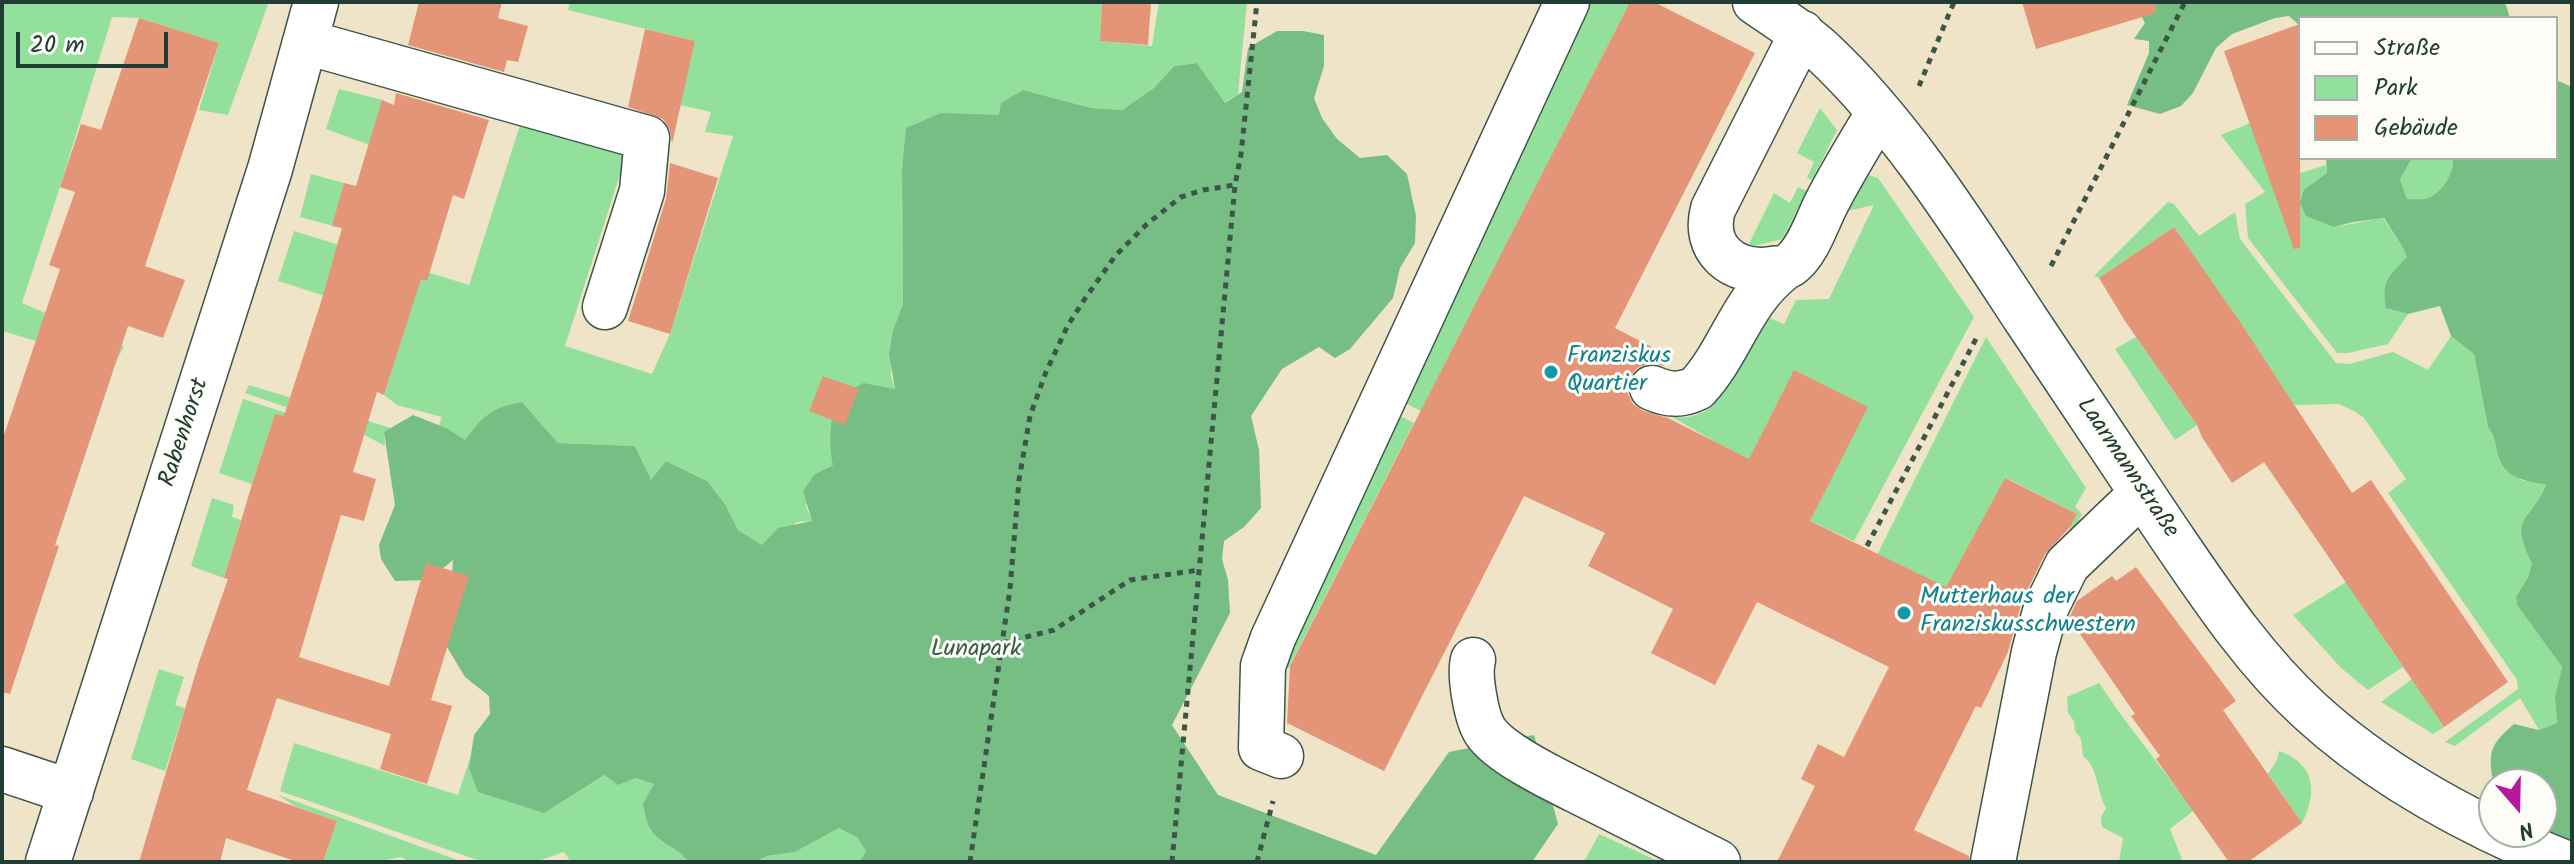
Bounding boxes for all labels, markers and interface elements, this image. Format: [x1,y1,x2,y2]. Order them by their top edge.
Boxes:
scale bar [20,16,172,66]
legend [2298,16,2558,160]
text: 20 m [30,26,85,65]
text: Straße [2374,29,2440,68]
text: Park [2374,69,2418,108]
text: Gebäude [2374,109,2458,148]
place label: Franziskus Quartier [1567,344,1671,400]
marker: Franziskus Quartier [1542,363,1560,381]
street label: Rabenhorst [155,375,217,491]
street label: Laarmannstraße [2068,393,2184,545]
place label: Mutterhaus der Franziskusschwestern [1920,585,2136,641]
marker: Mutterhaus der Franziskusschwestern [1895,604,1913,622]
park label: Lunapark [931,637,1021,665]
north arrow [2478,768,2558,848]
text: N [2513,810,2538,848]

